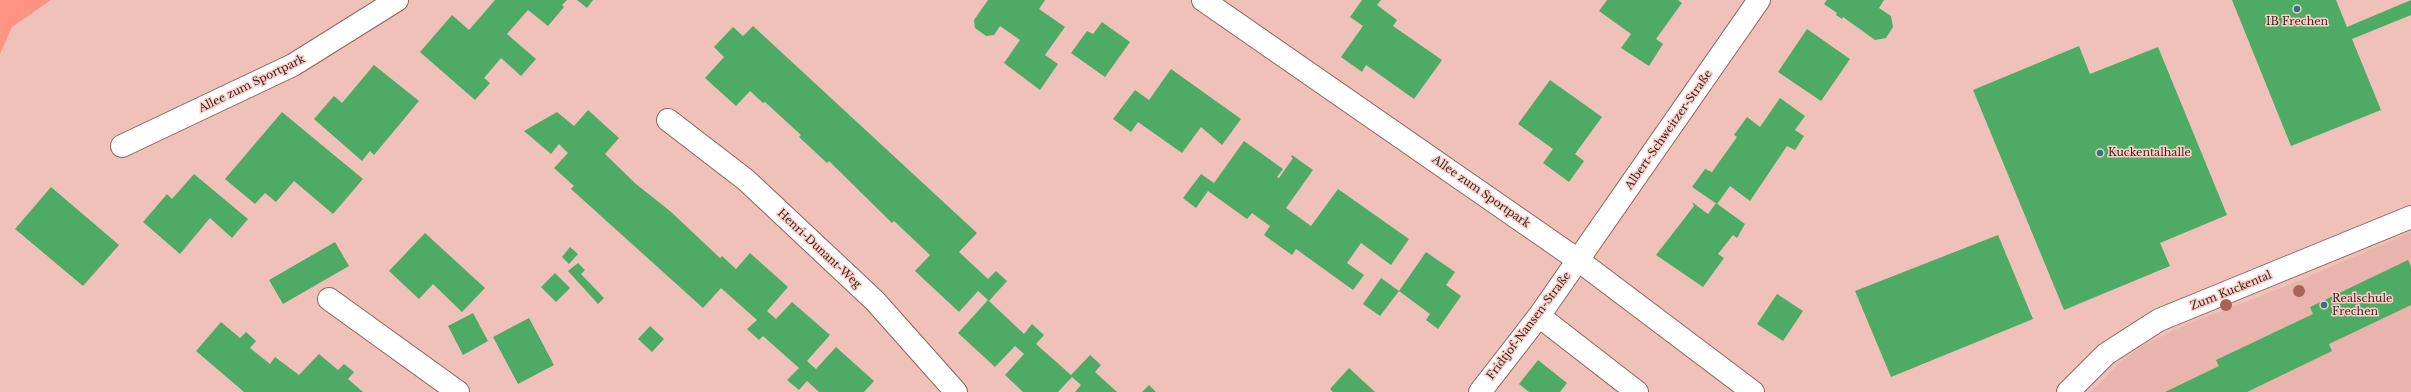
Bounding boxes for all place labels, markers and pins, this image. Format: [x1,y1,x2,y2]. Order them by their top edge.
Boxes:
marker: IB Frechen [2292,4,2302,14]
place label: IB Frechen [2266,15,2328,29]
place label: Kuckentalhalle [2108,146,2191,160]
marker: Kuckentalhalle [2095,148,2105,158]
place label: Realschule Frechen [2332,292,2392,318]
marker: Realschule Frechen [2319,300,2329,310]

